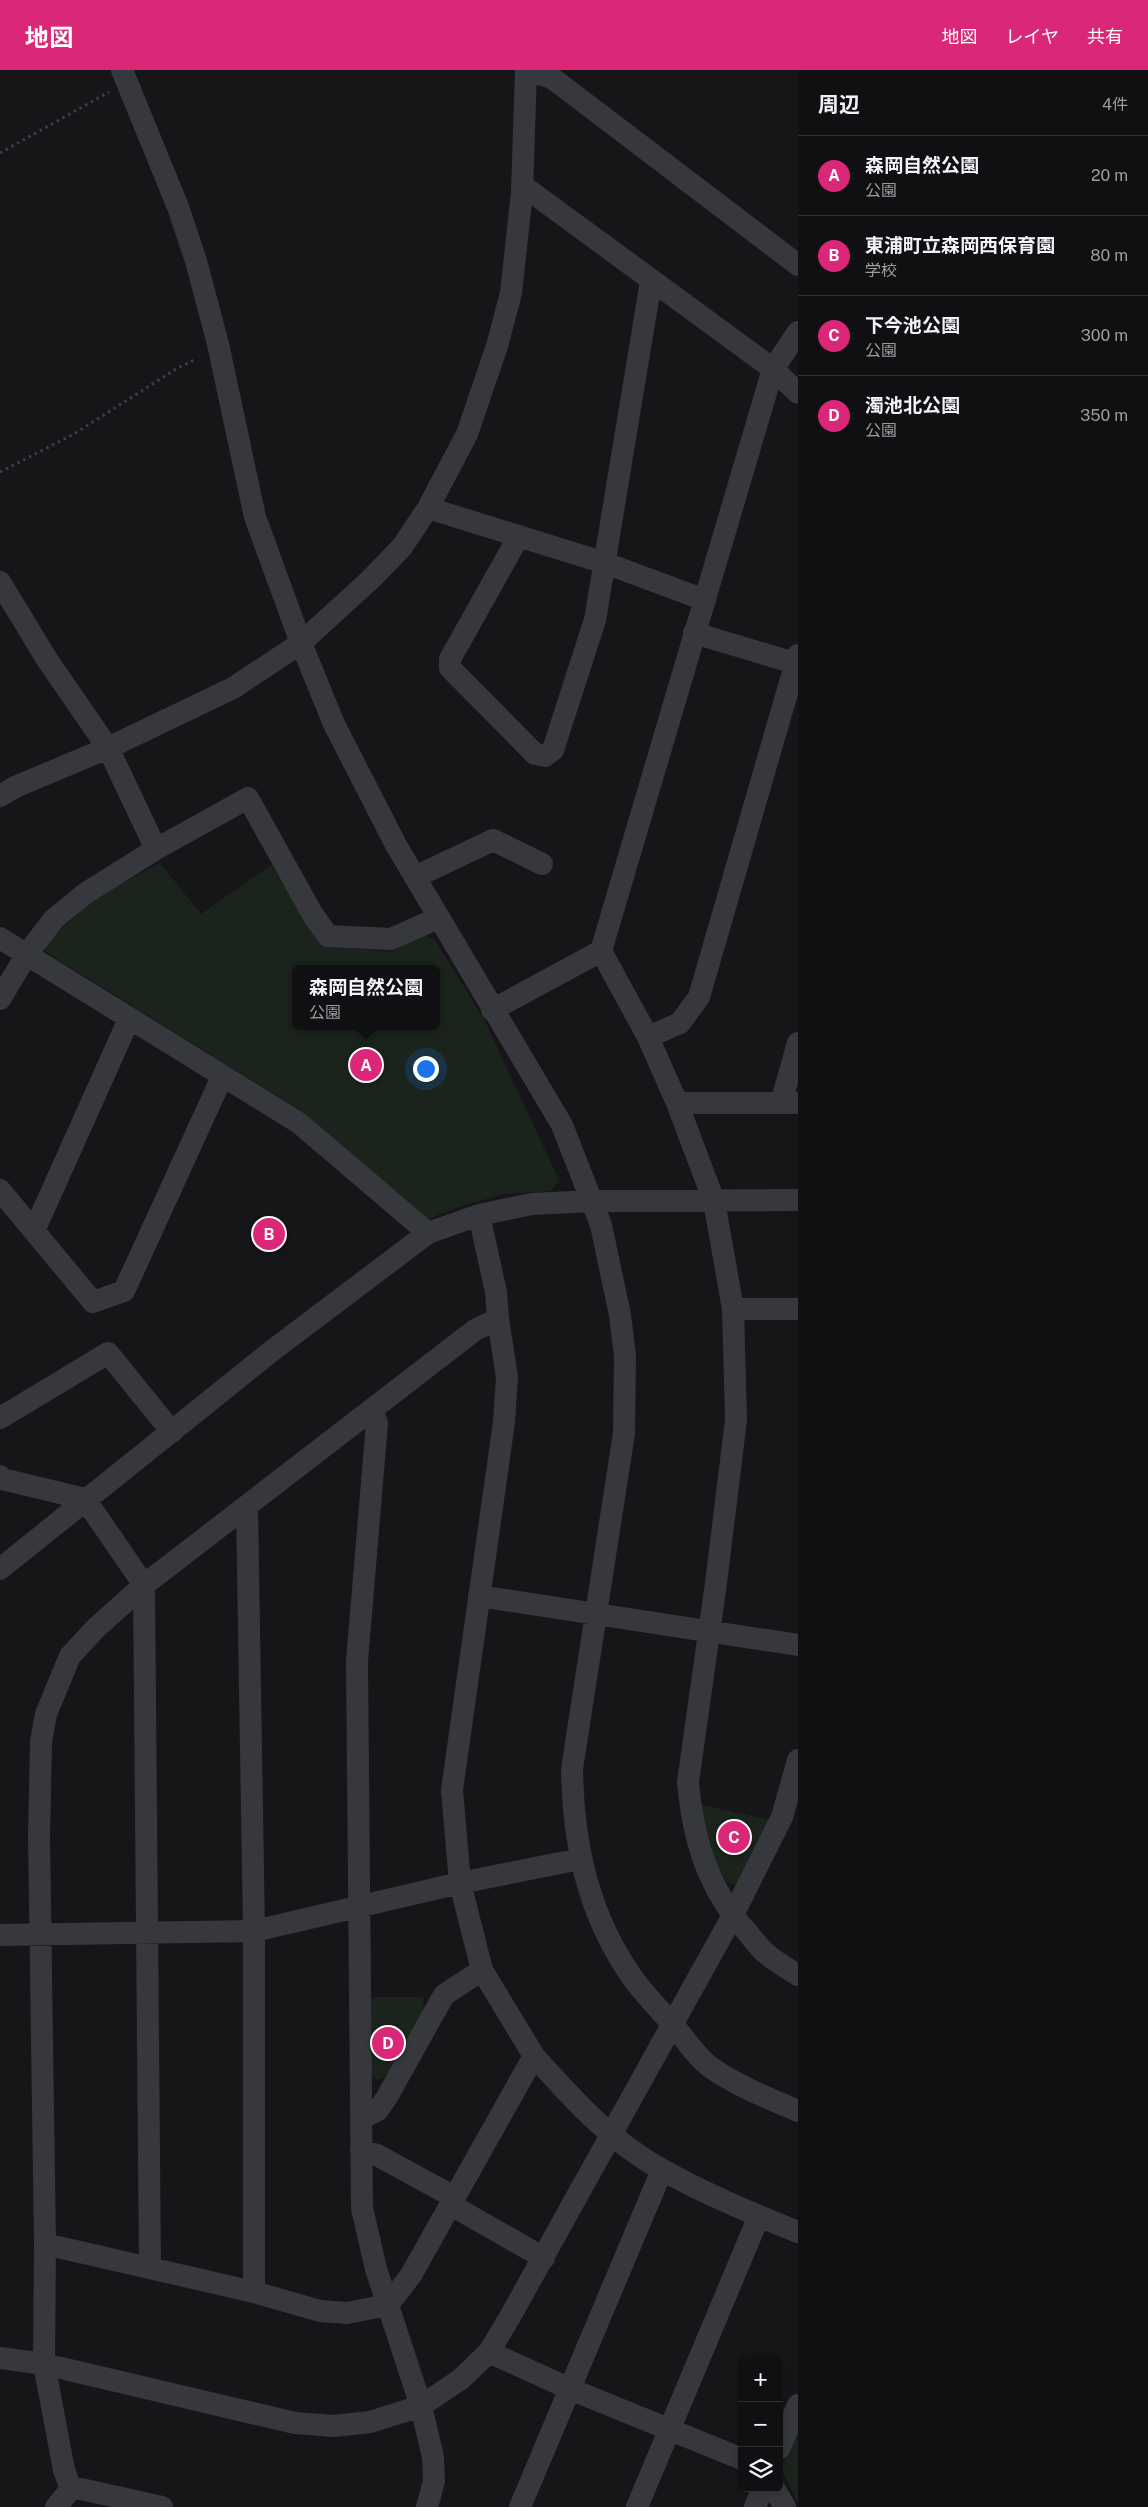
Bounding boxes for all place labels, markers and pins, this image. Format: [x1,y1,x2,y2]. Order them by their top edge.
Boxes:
pin: A [350,1046,382,1084]
pin: B [253,1215,285,1253]
pin: C [718,1818,750,1856]
pin: D [372,2024,404,2062]

